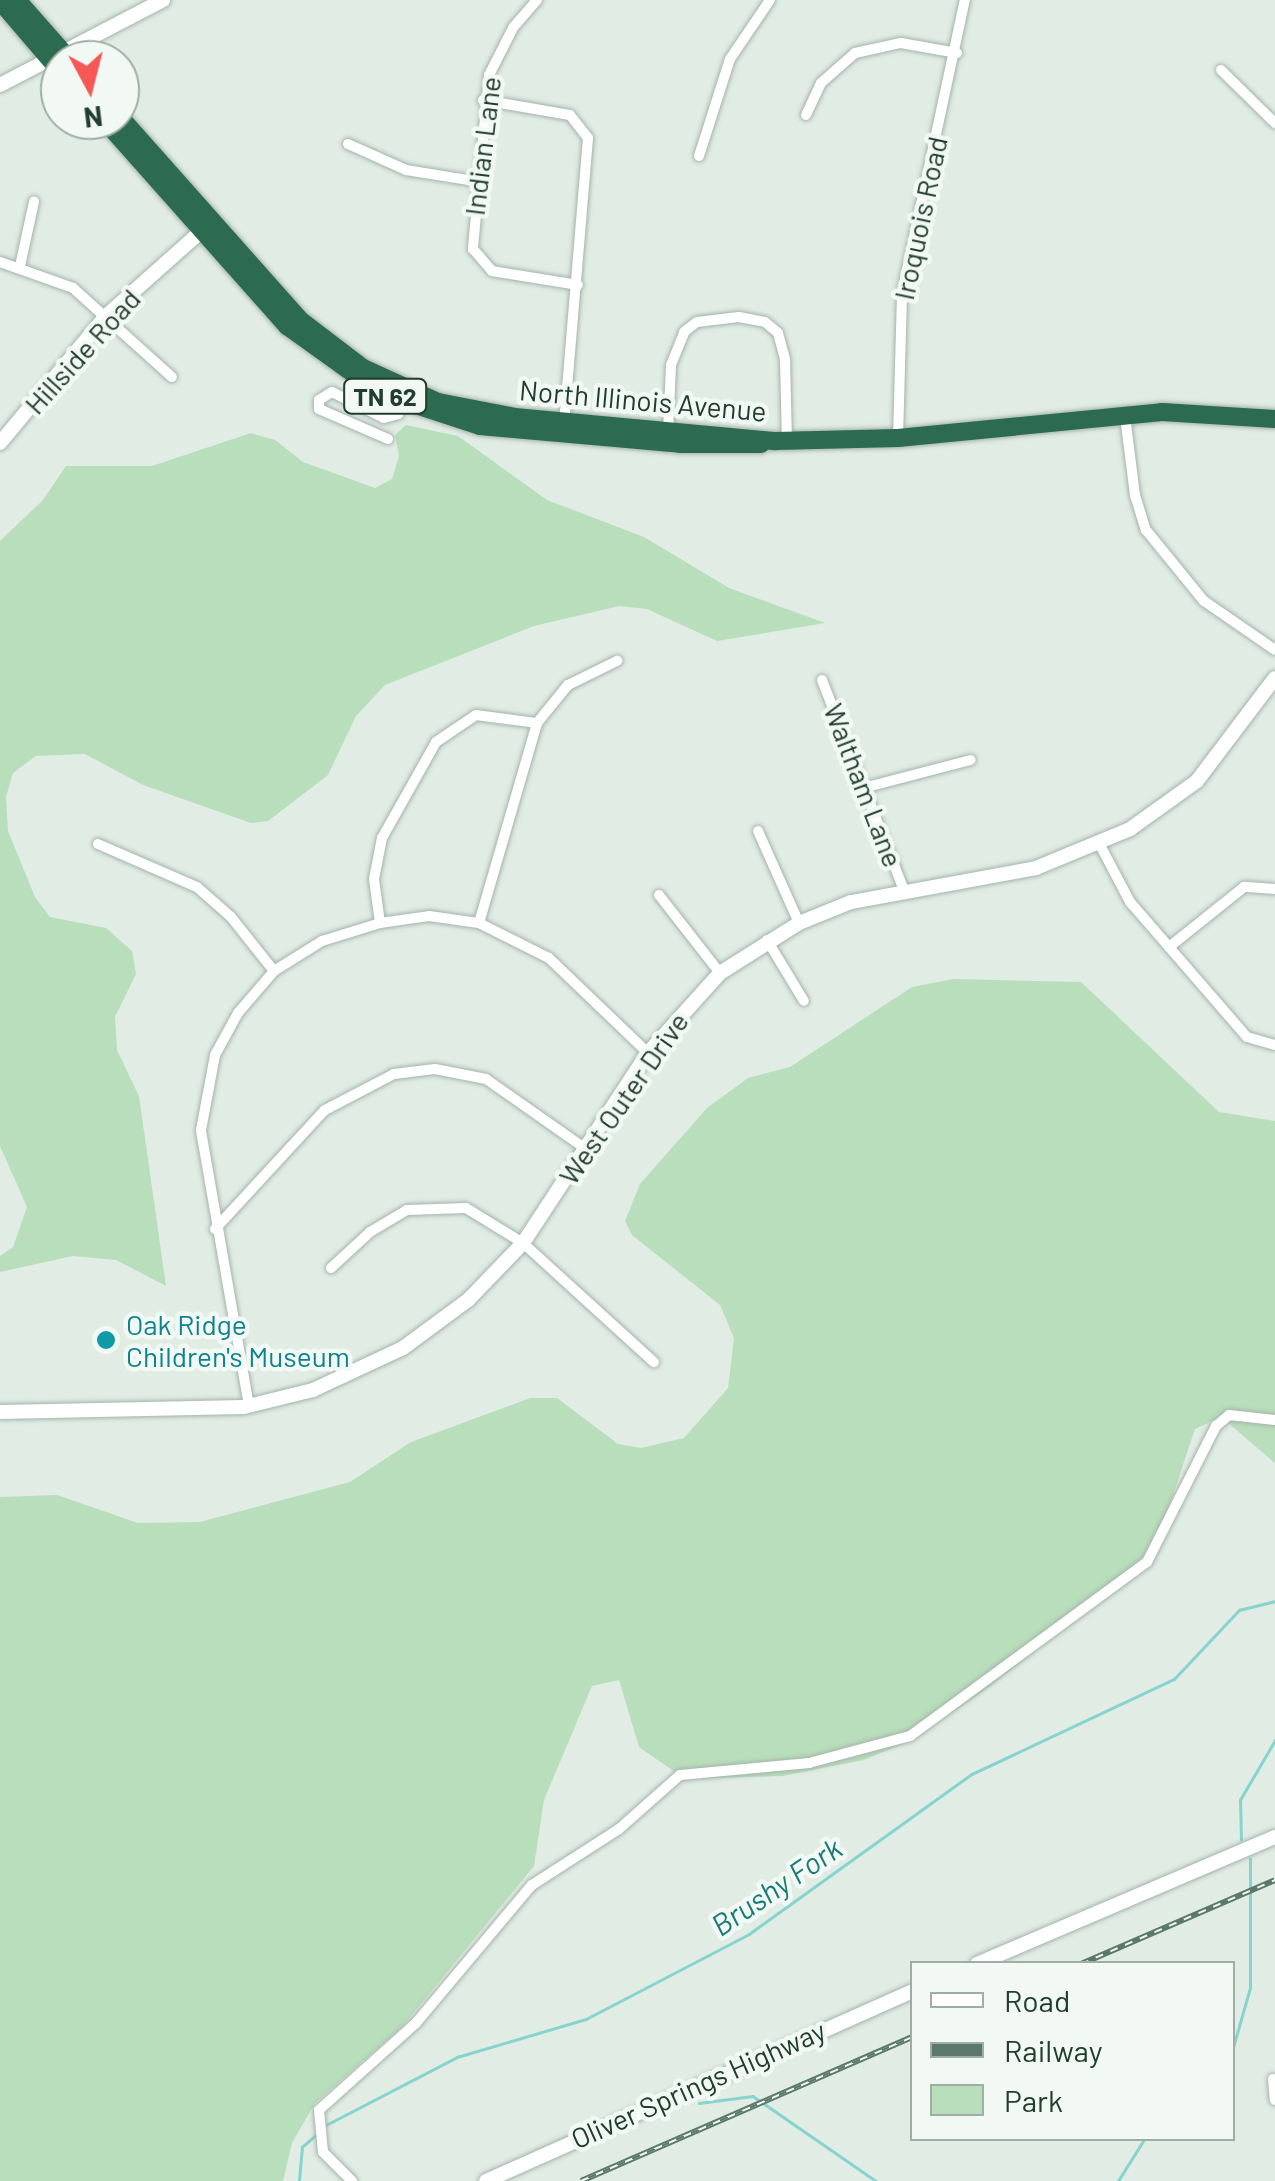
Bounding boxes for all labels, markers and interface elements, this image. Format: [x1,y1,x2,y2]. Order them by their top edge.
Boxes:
north arrow [40,40,140,140]
street label: Indian Lane [457,75,507,217]
text: N [82,100,105,136]
street label: Iroquois Road [886,133,954,303]
street label: Hillside Road [17,282,147,420]
street label: North Illinois Avenue [518,372,768,428]
road number: TN 62 [342,376,428,416]
street label: Waltham Lane [817,699,911,871]
street label: West Outer Drive [551,1005,695,1191]
place label: Oak Ridge Children's Museum [126,1307,350,1373]
marker: Oak Ridge Children's Museum [95,1329,117,1351]
water label: Brushy Fork [704,1829,848,1943]
legend [910,1961,1235,2141]
text: Road [1004,1982,1070,2018]
street label: Oliver Springs Highway [566,2013,830,2155]
text: Railway [1004,2032,1103,2068]
text: Park [1004,2082,1063,2118]

